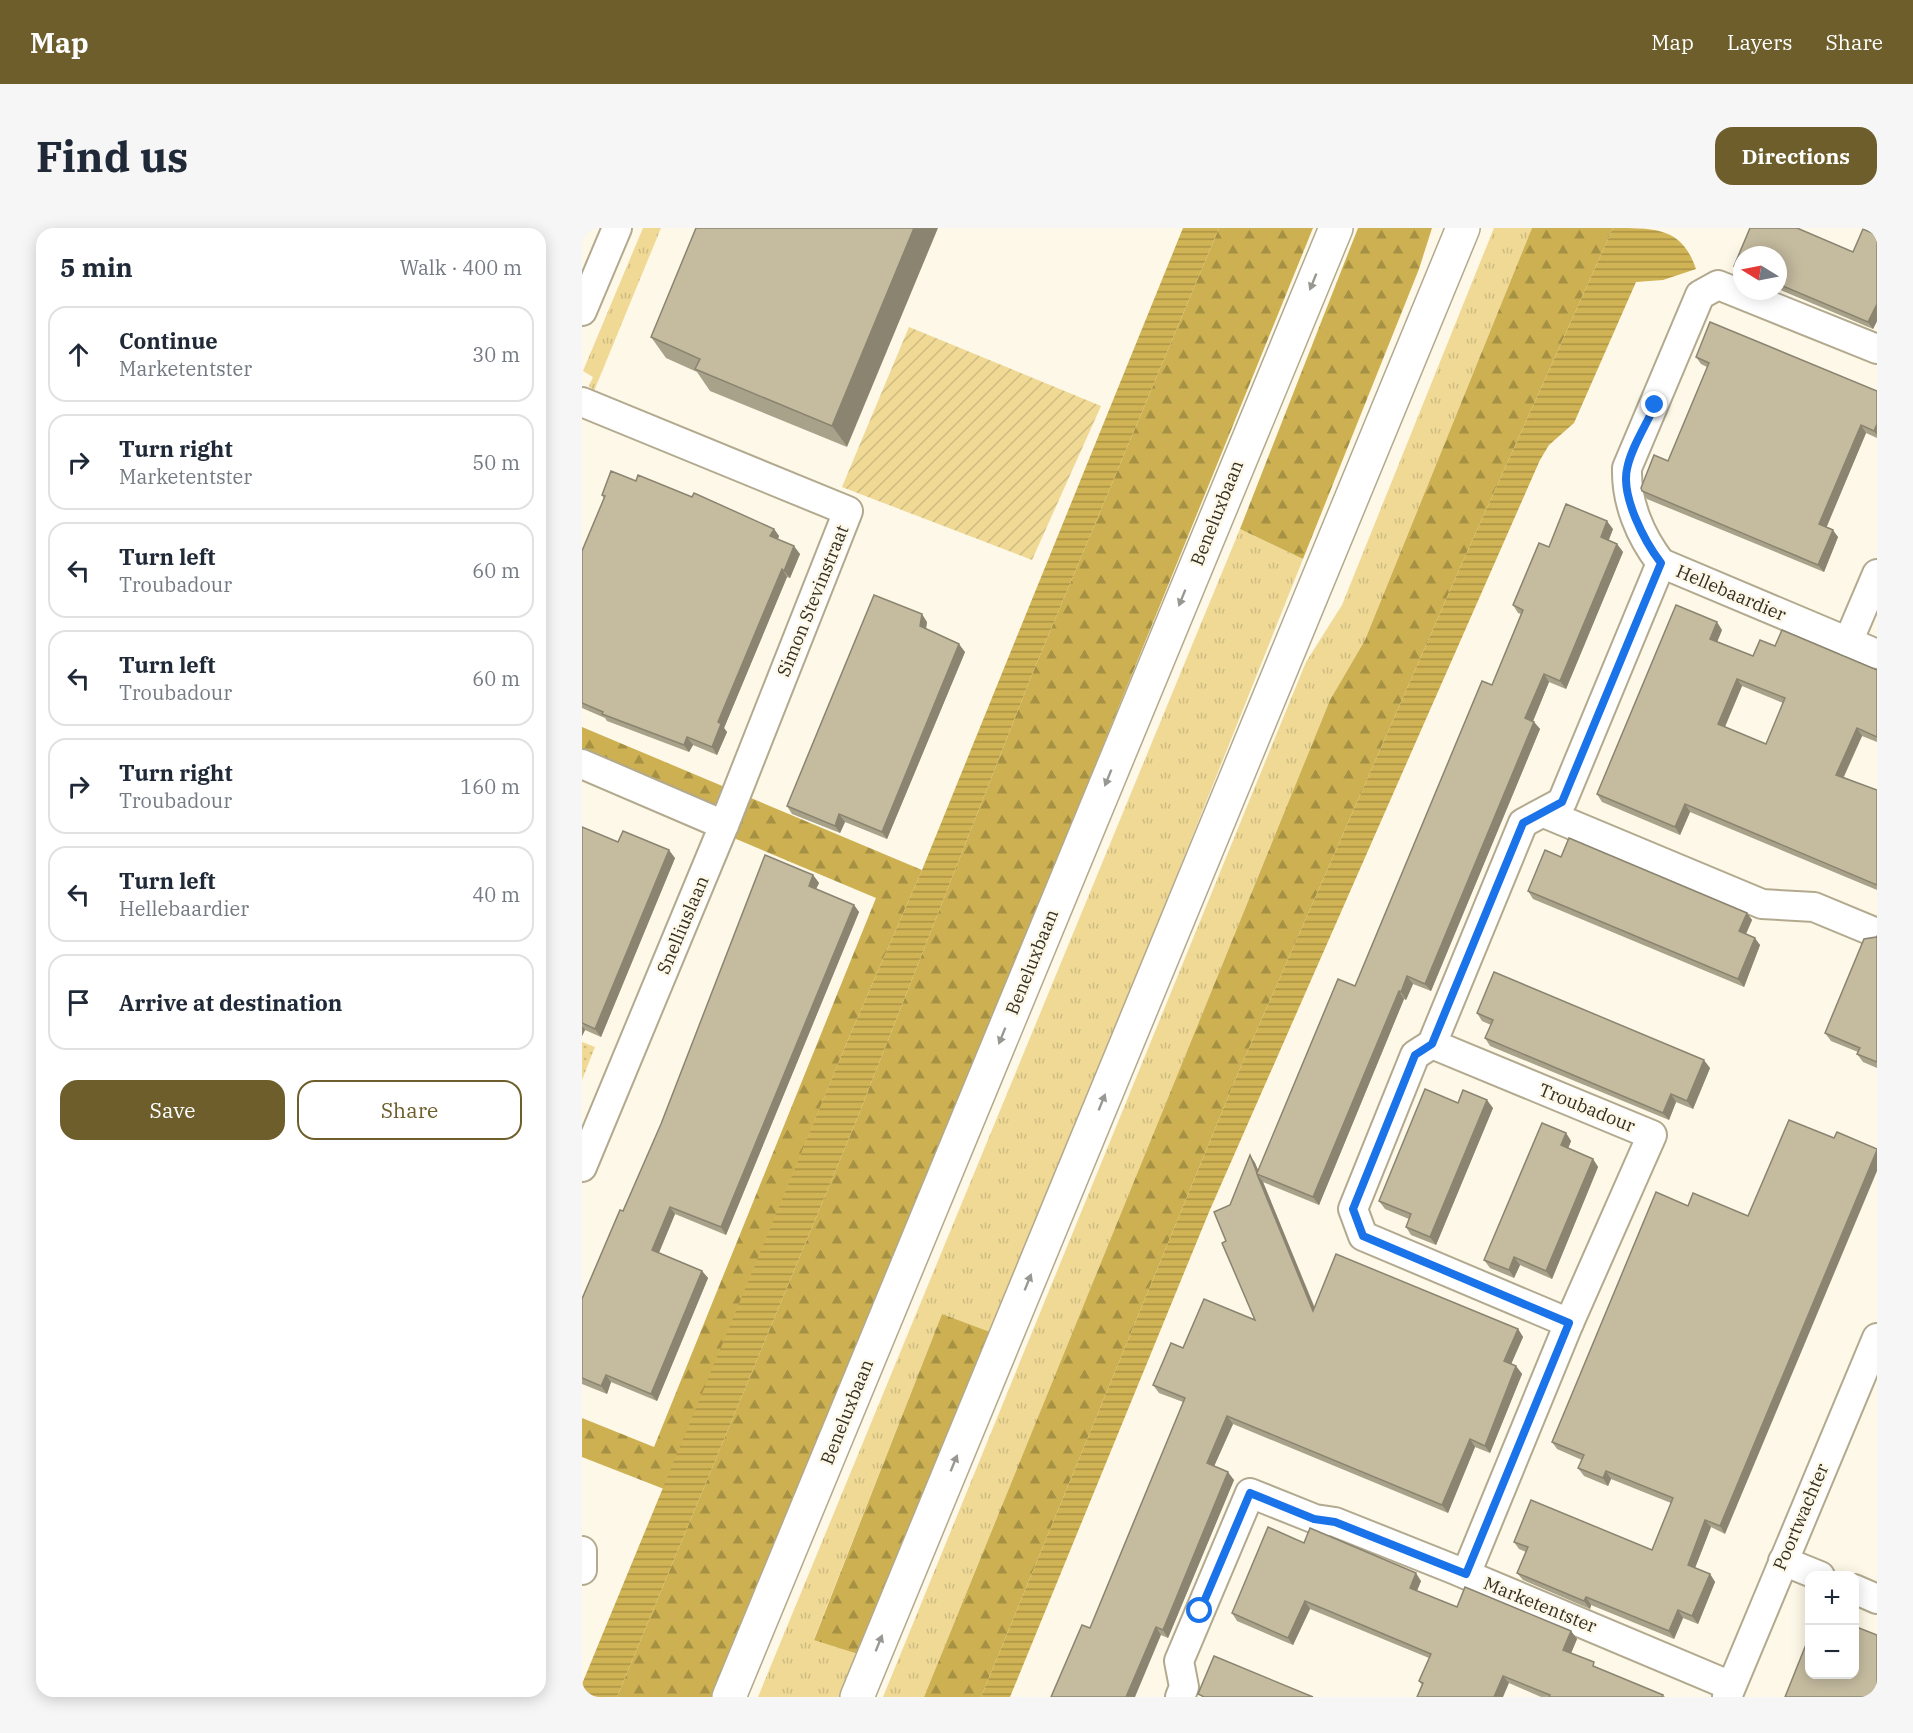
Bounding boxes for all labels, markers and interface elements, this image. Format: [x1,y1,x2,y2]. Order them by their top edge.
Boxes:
text: Map [30,24,89,61]
text: Map [1651,28,1694,56]
text: Layers [1727,28,1793,56]
text: Share [1826,28,1883,56]
button: Directions [1715,127,1877,185]
text: Find us [36,129,188,184]
north arrow [1733,246,1787,300]
text: 5 min [60,250,133,284]
text: Walk · 400 m [400,254,522,281]
one-way arrow [1308,273,1317,291]
text: Continue [119,326,218,355]
icon: ahead [62,338,95,371]
text: 30 m [472,341,520,368]
text: Marketentster [119,355,252,382]
route end [1641,391,1667,417]
text: Turn right [119,434,233,463]
icon: right [62,446,95,479]
text: 50 m [472,449,520,476]
street label: Beneluxbaan [1185,457,1248,569]
text: Marketentster [119,463,252,490]
street label: Simon Stevinstraat [772,522,853,680]
text: Turn left [119,542,215,571]
icon: left [62,554,95,587]
text: 60 m [472,557,520,584]
street label: Hellebaardier [1673,559,1790,626]
text: Troubadour [119,571,232,598]
one-way arrow [1177,589,1186,607]
text: Turn left [119,650,215,679]
icon: left [62,662,95,695]
text: 60 m [472,665,520,692]
text: Troubadour [119,679,232,706]
text: Turn right [119,758,233,787]
icon: right [62,770,95,803]
one-way arrow [1103,770,1113,788]
text: 160 m [460,773,520,800]
text: Troubadour [119,787,232,814]
text: Turn left [119,866,215,895]
street label: Snelliuslaan [652,872,714,977]
icon: left [62,878,95,911]
text: 40 m [472,881,520,908]
text: Hellebaardier [119,895,249,922]
street label: Beneluxbaan [1000,906,1063,1018]
icon: arrive [62,986,95,1019]
text: Arrive at destination [119,988,342,1017]
one-way arrow [997,1028,1007,1046]
street label: Troubadour [1536,1078,1639,1137]
button: Save [60,1080,285,1140]
button: Share [297,1080,522,1140]
one-way arrow [1098,1093,1107,1111]
one-way arrow [1023,1273,1033,1291]
street label: Beneluxbaan [815,1356,878,1468]
one-way arrow [949,1453,959,1471]
street label: Poortwachter [1768,1460,1833,1574]
street label: Marketentster [1480,1571,1600,1638]
map controls [1805,1571,1859,1679]
button: + [1805,1571,1859,1625]
route start [1186,1597,1212,1623]
button: − [1805,1625,1859,1679]
one-way arrow [875,1634,884,1652]

